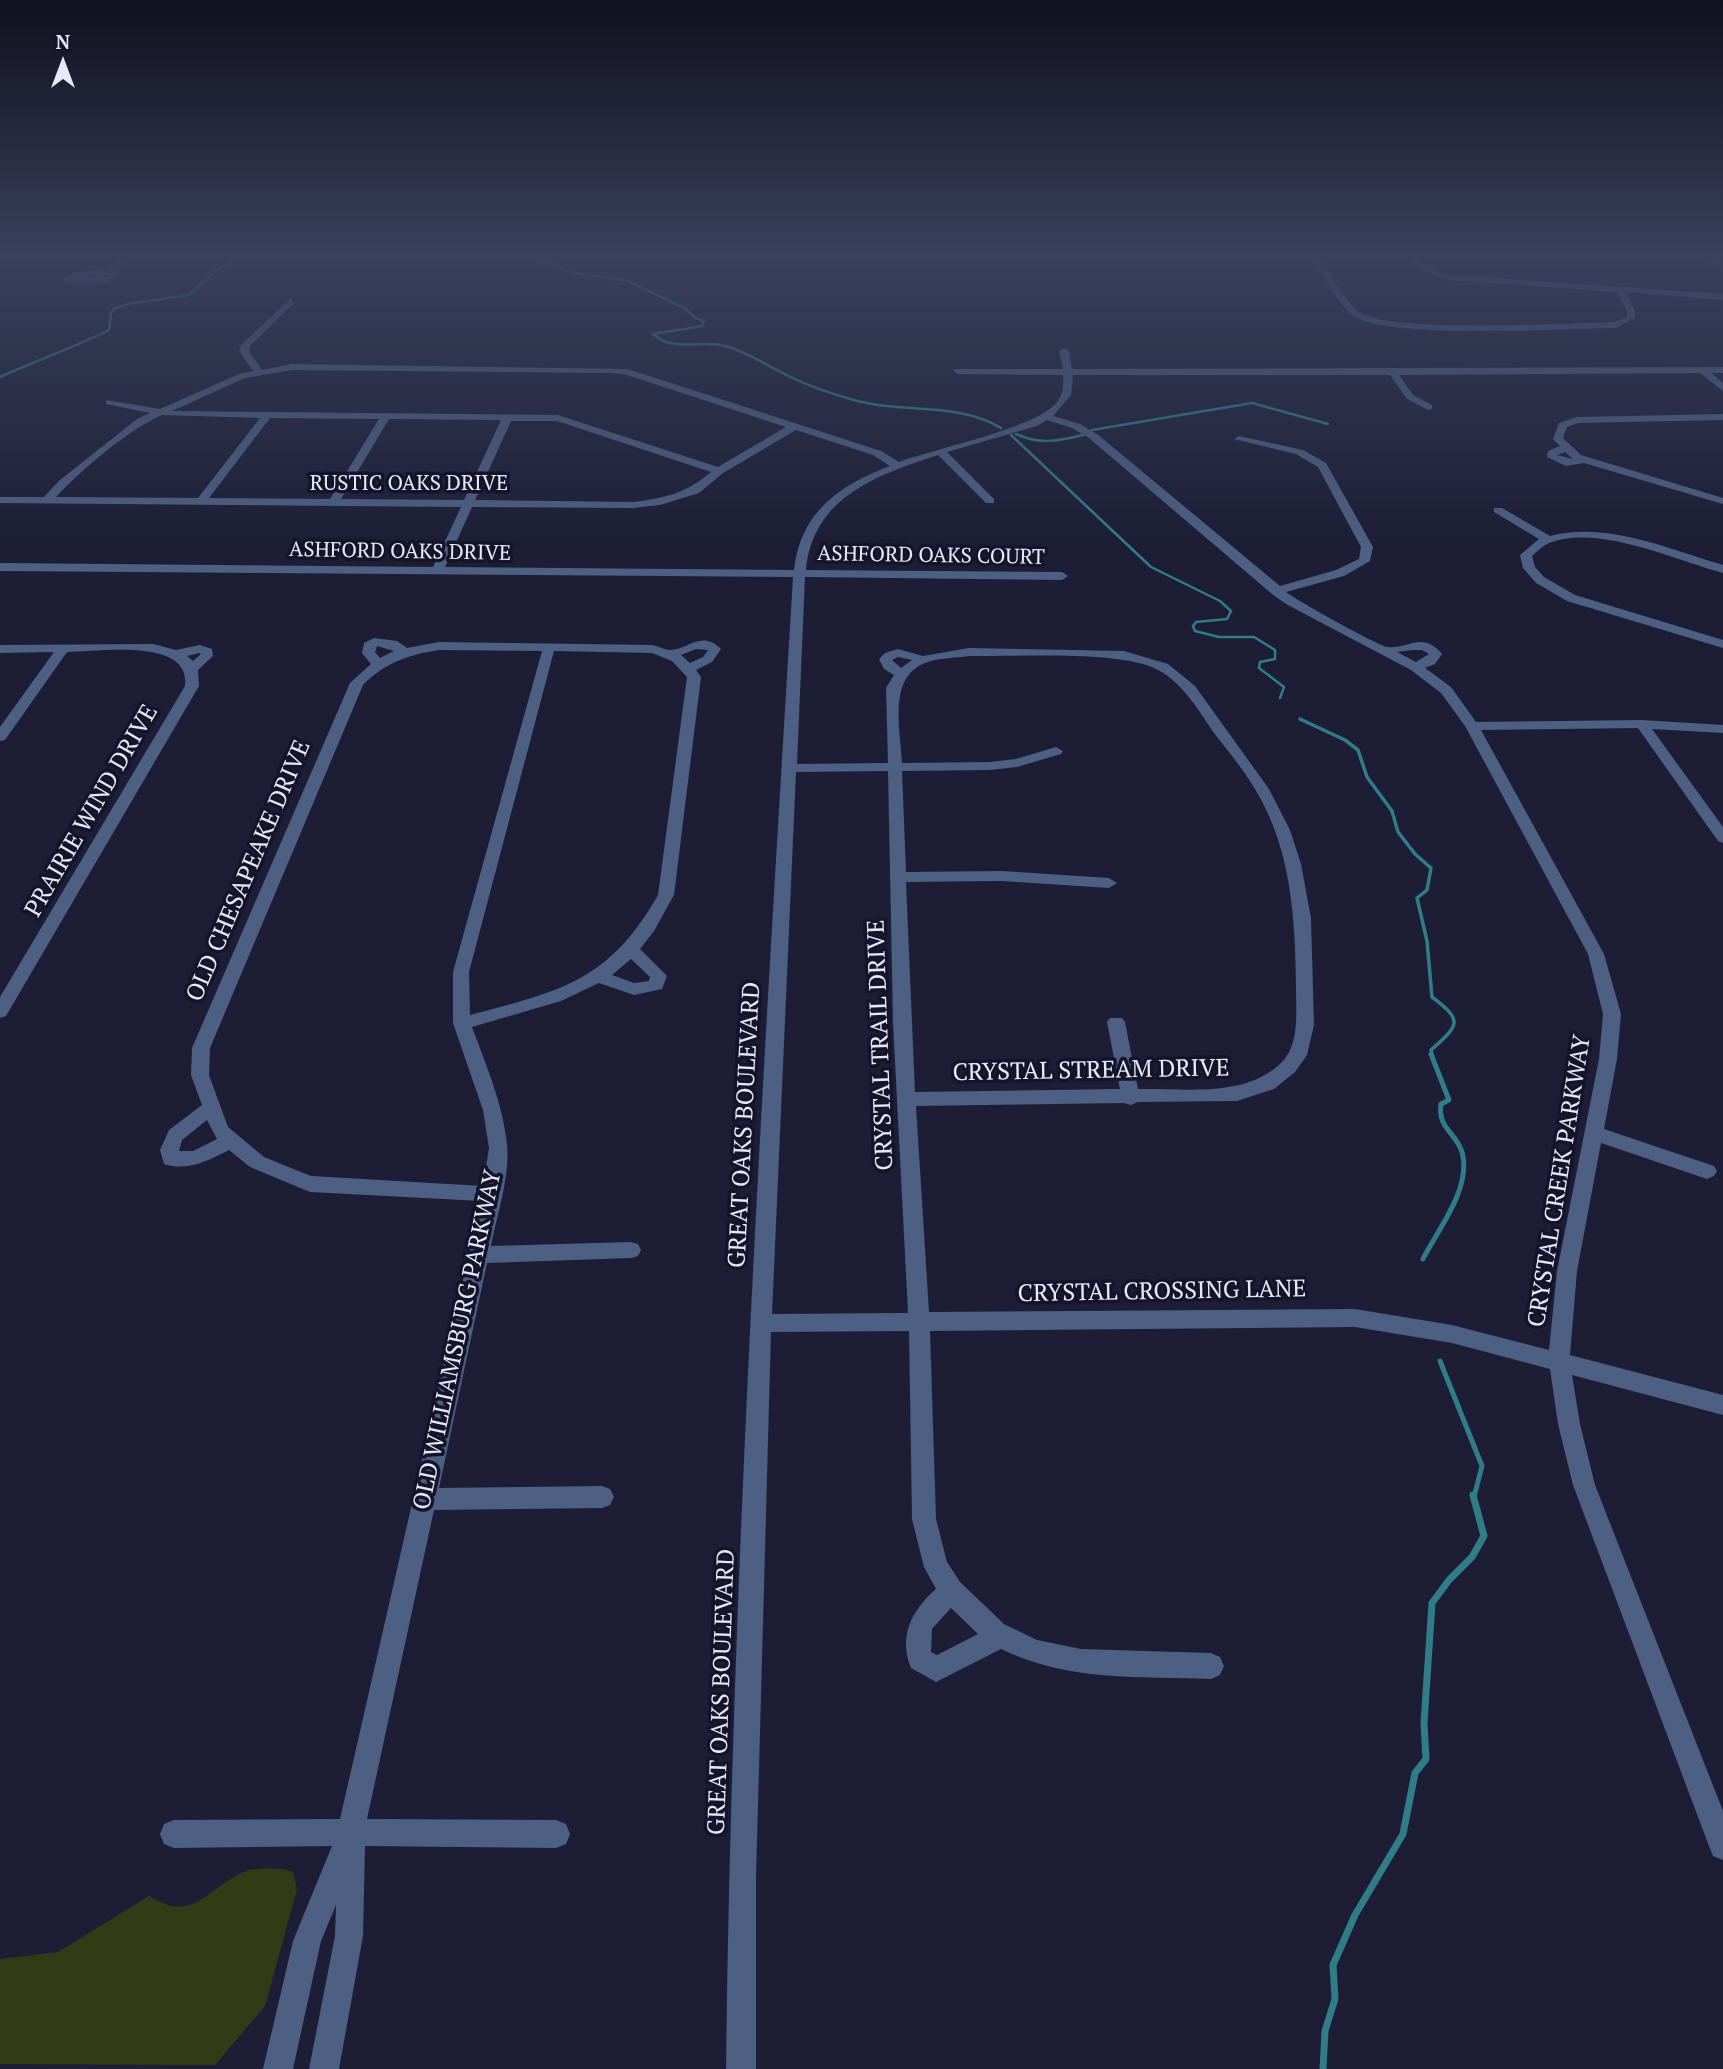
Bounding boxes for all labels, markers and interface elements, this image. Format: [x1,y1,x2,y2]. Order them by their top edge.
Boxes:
north arrow [28,28,98,98]
text: N [56,29,70,54]
street label: RUSTIC OAKS DRIVE [310,471,508,497]
street label: ASHFORD OAKS DRIVE [289,537,511,567]
street label: ASHFORD OAKS COURT [817,541,1045,571]
street label: PRAIRIE WIND DRIVE [19,700,165,922]
street label: OLD CHESAPEAKE DRIVE [181,736,317,1006]
street label: CRYSTAL TRAIL DRIVE [862,919,900,1171]
street label: GREAT OAKS BOULEVARD [723,981,767,1269]
street label: CRYSTAL CREEK PARKWAY [1523,1033,1597,1329]
street label: CRYSTAL STREAM DRIVE [952,1054,1230,1088]
street label: OLD WILLIAMSBURG PARKWAY [408,1167,508,1513]
street label: CRYSTAL CROSSING LANE [1017,1275,1307,1309]
street label: GREAT OAKS BOULEVARD [703,1548,741,1836]

